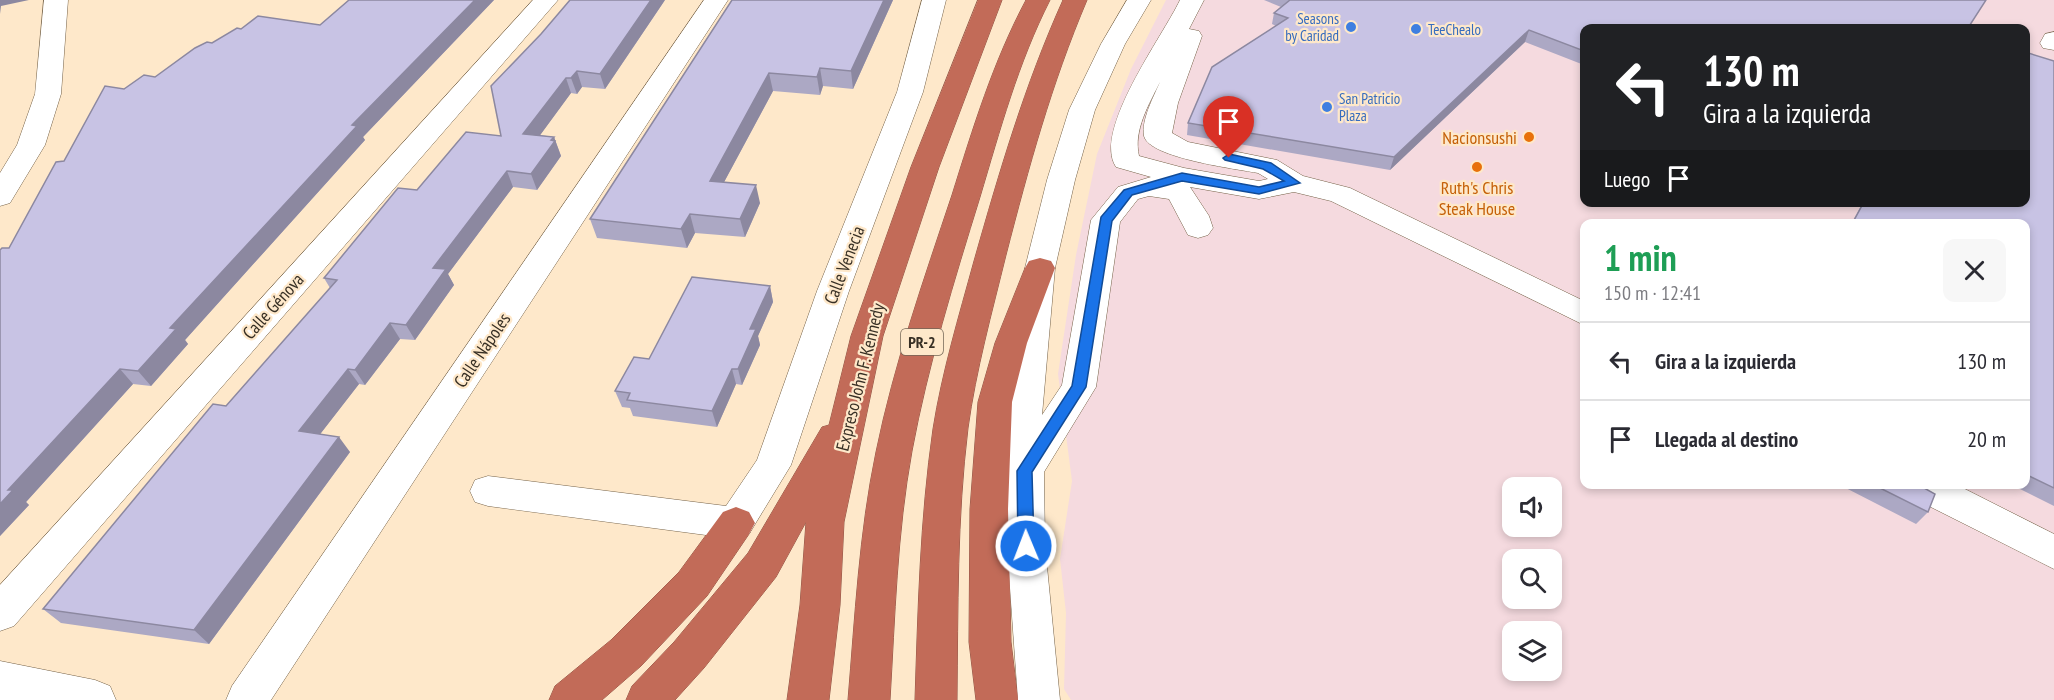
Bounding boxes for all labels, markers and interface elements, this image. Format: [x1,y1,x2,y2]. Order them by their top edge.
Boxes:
place label: Seasons by Caridad [1285,9,1339,45]
marker: Seasons by Caridad [1344,20,1358,34]
place label: TeeChealo [1428,20,1481,39]
marker: TeeChealo [1409,22,1423,36]
text: 130 m [1703,43,1800,98]
icon: left [1604,48,1682,126]
place label: San Patricio Plaza [1339,89,1400,125]
pin [1203,96,1254,158]
text: Gira a la izquierda [1703,96,1871,130]
marker: San Patricio Plaza [1320,100,1334,114]
icon: arrive [1212,105,1245,138]
place label: Nacionsushi [1442,126,1517,149]
marker: Nacionsushi [1522,130,1536,144]
marker: Ruth's Chris Steak House [1470,160,1484,174]
icon: arrive [1662,162,1695,195]
text: Luego [1604,165,1650,193]
place label: Ruth's Chris Steak House [1439,176,1515,220]
street label: Calle Venecia [819,223,869,307]
text: 1 min [1604,234,1677,281]
button: close [1943,239,2006,302]
street label: Calle Génova [237,268,309,344]
text: 150 m · 12:41 [1604,280,1701,306]
street label: Expreso John F. Kennedy [831,301,890,453]
street label: Calle Nápoles [449,308,515,392]
road number: PR-2 [901,329,943,355]
icon: left [1604,345,1637,378]
text: Gira a la izquierda [1655,347,1796,375]
text: 130 m [1957,347,2006,375]
icon: arrive [1604,423,1637,456]
text: Llegada al destino [1655,425,1798,453]
text: 20 m [1967,425,2006,453]
map controls [1502,477,1562,681]
button: sound [1502,477,1562,537]
position arrow [994,514,1058,578]
button: search [1502,549,1562,609]
button: layers [1502,621,1562,681]

